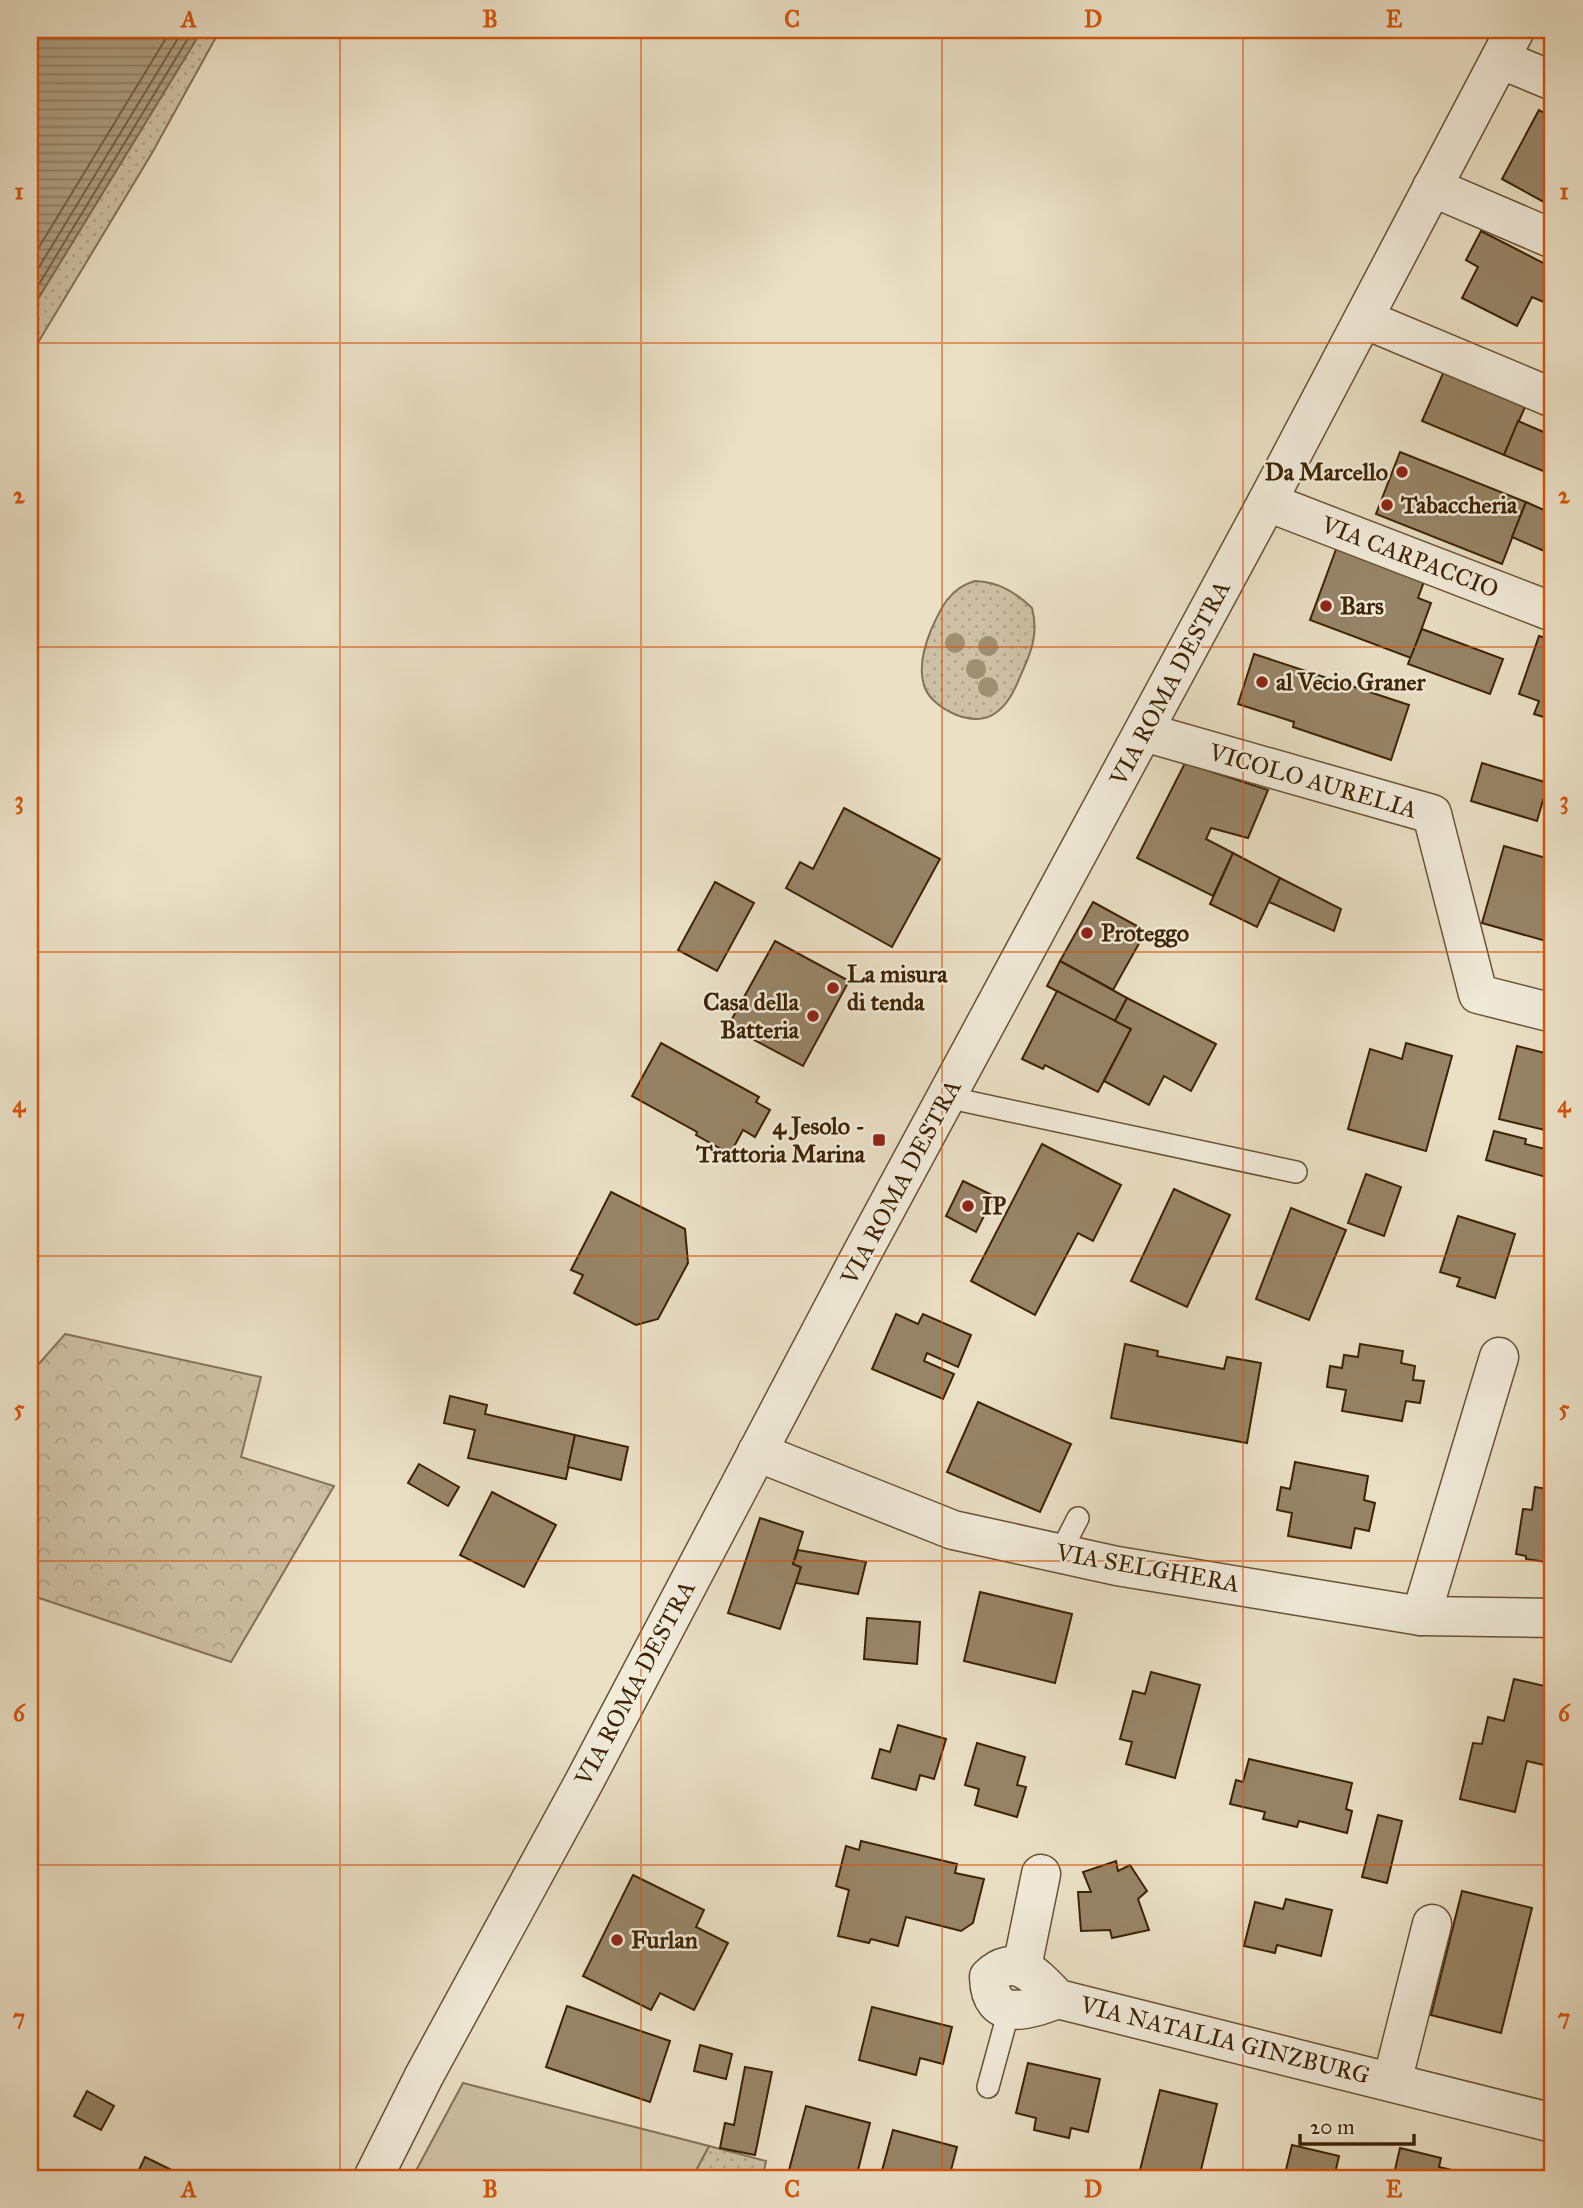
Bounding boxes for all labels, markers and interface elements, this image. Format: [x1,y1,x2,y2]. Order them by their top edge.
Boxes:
text: A [179,5,197,33]
text: B [482,5,498,33]
text: C [784,5,800,33]
text: D [1084,5,1102,33]
text: E [1386,5,1403,33]
text: 1 [14,177,24,205]
text: 1 [1559,177,1569,205]
place label: Da Marcello [1265,457,1388,487]
marker: Da Marcello [1394,464,1410,480]
text: 2 [13,481,25,509]
text: 2 [1558,481,1570,509]
place label: Tabaccheria [1400,490,1518,520]
marker: Tabaccheria [1379,497,1395,513]
street label: VIA CARPACCIO [1316,509,1503,605]
street label: VIA ROMA DESTRA [1103,575,1237,792]
place label: Bars [1340,591,1384,621]
marker: Bars [1318,598,1334,614]
place label: al Vecio Graner [1276,667,1426,697]
marker: al Vecio Graner [1254,674,1270,690]
street label: VICOLO AURELIA [1205,737,1420,825]
text: 3 [14,786,24,815]
text: 3 [1559,786,1569,815]
place label: Proteggo [1101,918,1189,948]
marker: Proteggo [1079,925,1095,941]
place label: La misura di tenda [847,959,948,1017]
marker: La misura di tenda [825,980,841,996]
place label: Casa della Batteria [703,987,800,1045]
marker: Casa della Batteria [805,1008,821,1024]
street label: VIA ROMA DESTRA [834,1074,968,1291]
text: 4 [13,1090,27,1118]
text: 4 [1558,1090,1572,1118]
place label: 4 Jesolo - Trattoria Marina [695,1111,866,1169]
marker: 4 Jesolo - Trattoria Marina [871,1132,887,1148]
place label: IP [982,1191,1006,1221]
marker: IP [960,1198,976,1214]
text: 5 [14,1394,25,1422]
text: 5 [1559,1394,1570,1422]
street label: VIA SELGHERA [1053,1537,1242,1599]
street label: VIA ROMA DESTRA [568,1575,702,1792]
text: 6 [13,1699,26,1727]
text: 6 [1558,1699,1571,1727]
place label: Furlan [631,1925,698,1955]
marker: Furlan [609,1932,625,1948]
street label: VIA NATALIA GINZBURG [1076,1989,1373,2090]
text: 7 [13,2003,25,2031]
text: 7 [1558,2003,1570,2031]
scale bar [1300,2103,1413,2147]
text: 20 m [1310,2114,1355,2140]
text: A [179,2175,197,2203]
text: B [482,2175,498,2203]
text: C [784,2175,800,2203]
text: D [1084,2175,1102,2203]
text: E [1386,2175,1403,2203]

